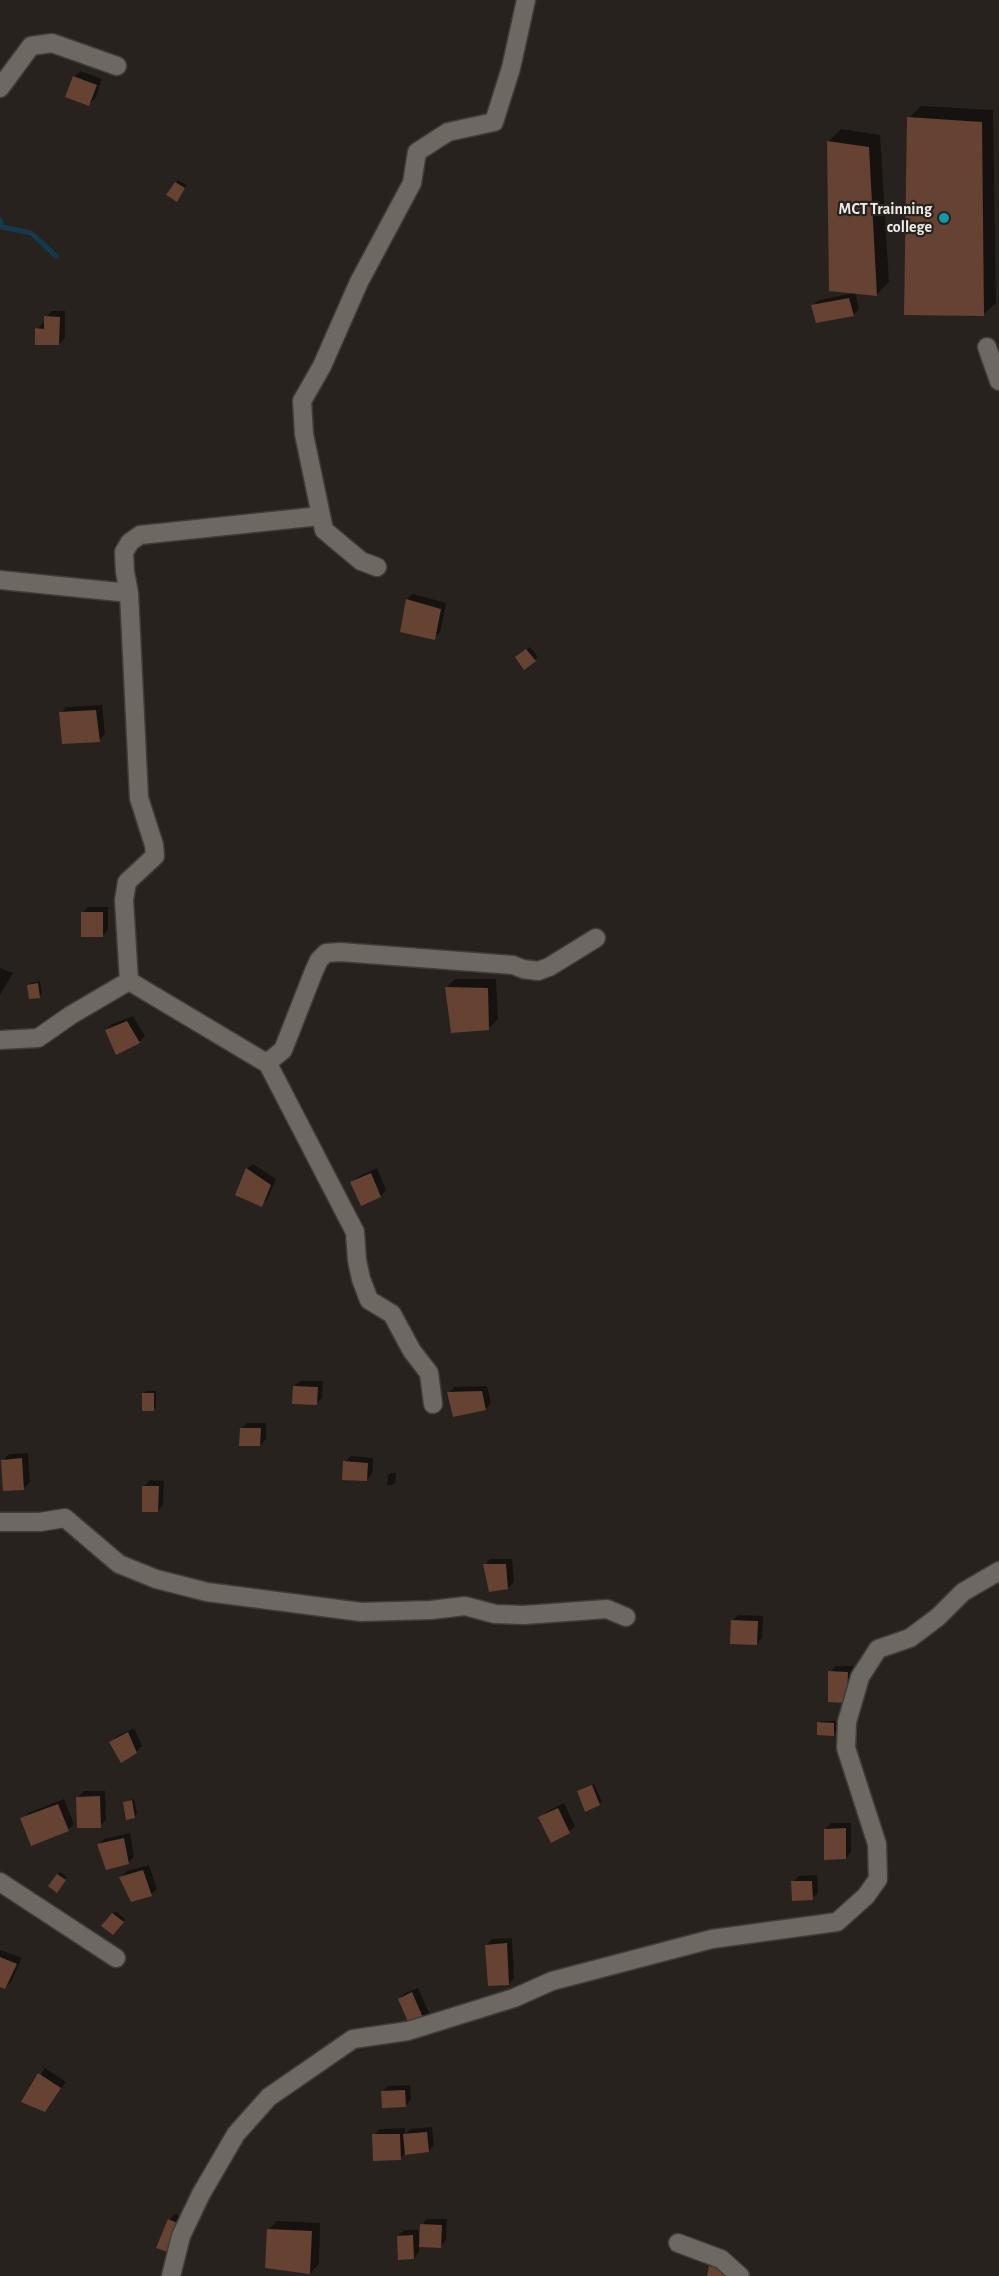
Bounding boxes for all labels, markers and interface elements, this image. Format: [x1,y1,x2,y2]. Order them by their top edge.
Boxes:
place label: MCT Trainning college [839,199,932,237]
marker: MCT Trainning college [937,211,951,225]

